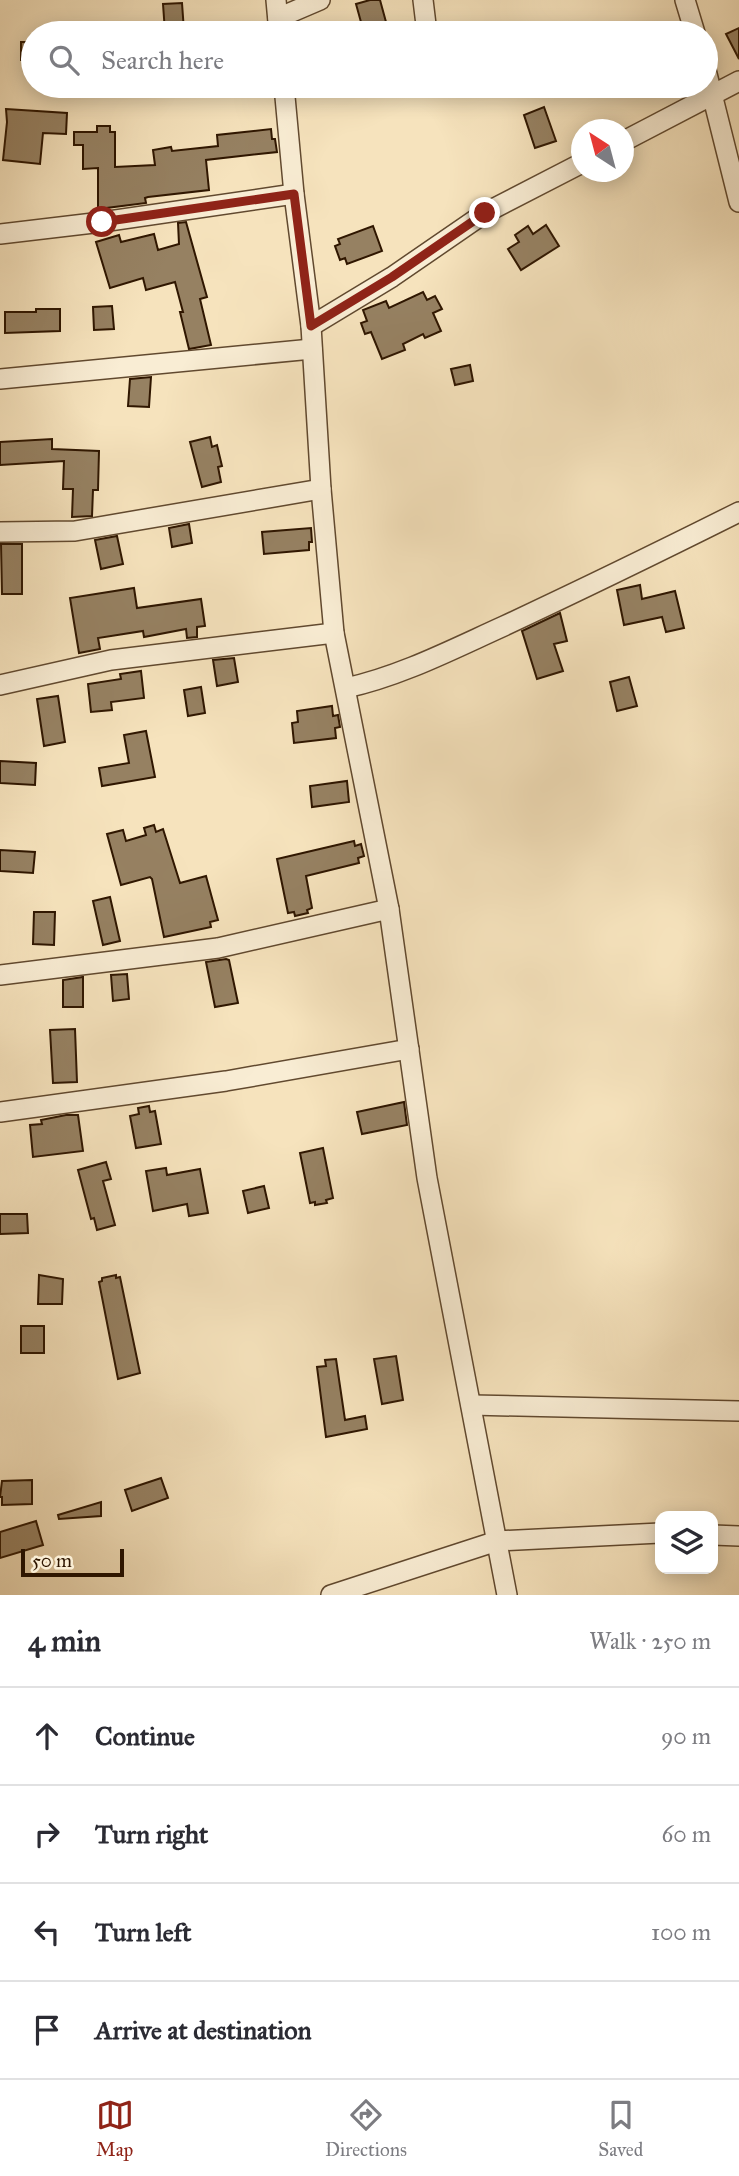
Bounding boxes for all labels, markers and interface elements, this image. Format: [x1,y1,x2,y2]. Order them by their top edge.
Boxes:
search box [21,21,718,98]
icon: search [45,41,83,79]
text: Search here [101,44,224,76]
north arrow [571,119,634,182]
route end [469,197,500,228]
route start [86,206,117,237]
map controls [655,1511,718,1574]
button: layers [655,1511,718,1574]
scale bar [21,1546,124,1578]
text: 50 m [32,1549,72,1572]
text: 4 min [28,1623,101,1659]
text: Walk · 250 m [589,1627,711,1655]
icon: ahead [28,1717,66,1755]
text: Continue [95,1720,195,1752]
text: 90 m [661,1722,711,1750]
icon: right [28,1815,66,1853]
text: Turn right [95,1818,208,1850]
text: 60 m [662,1820,711,1848]
icon: left [28,1913,66,1951]
text: Turn left [95,1916,191,1948]
text: 100 m [651,1918,711,1946]
icon: arrive [28,2011,66,2049]
text: Arrive at destination [95,2014,312,2046]
tab: Map [96,2096,134,2161]
tab: Directions [325,2096,407,2161]
tab: Saved [598,2096,643,2161]

